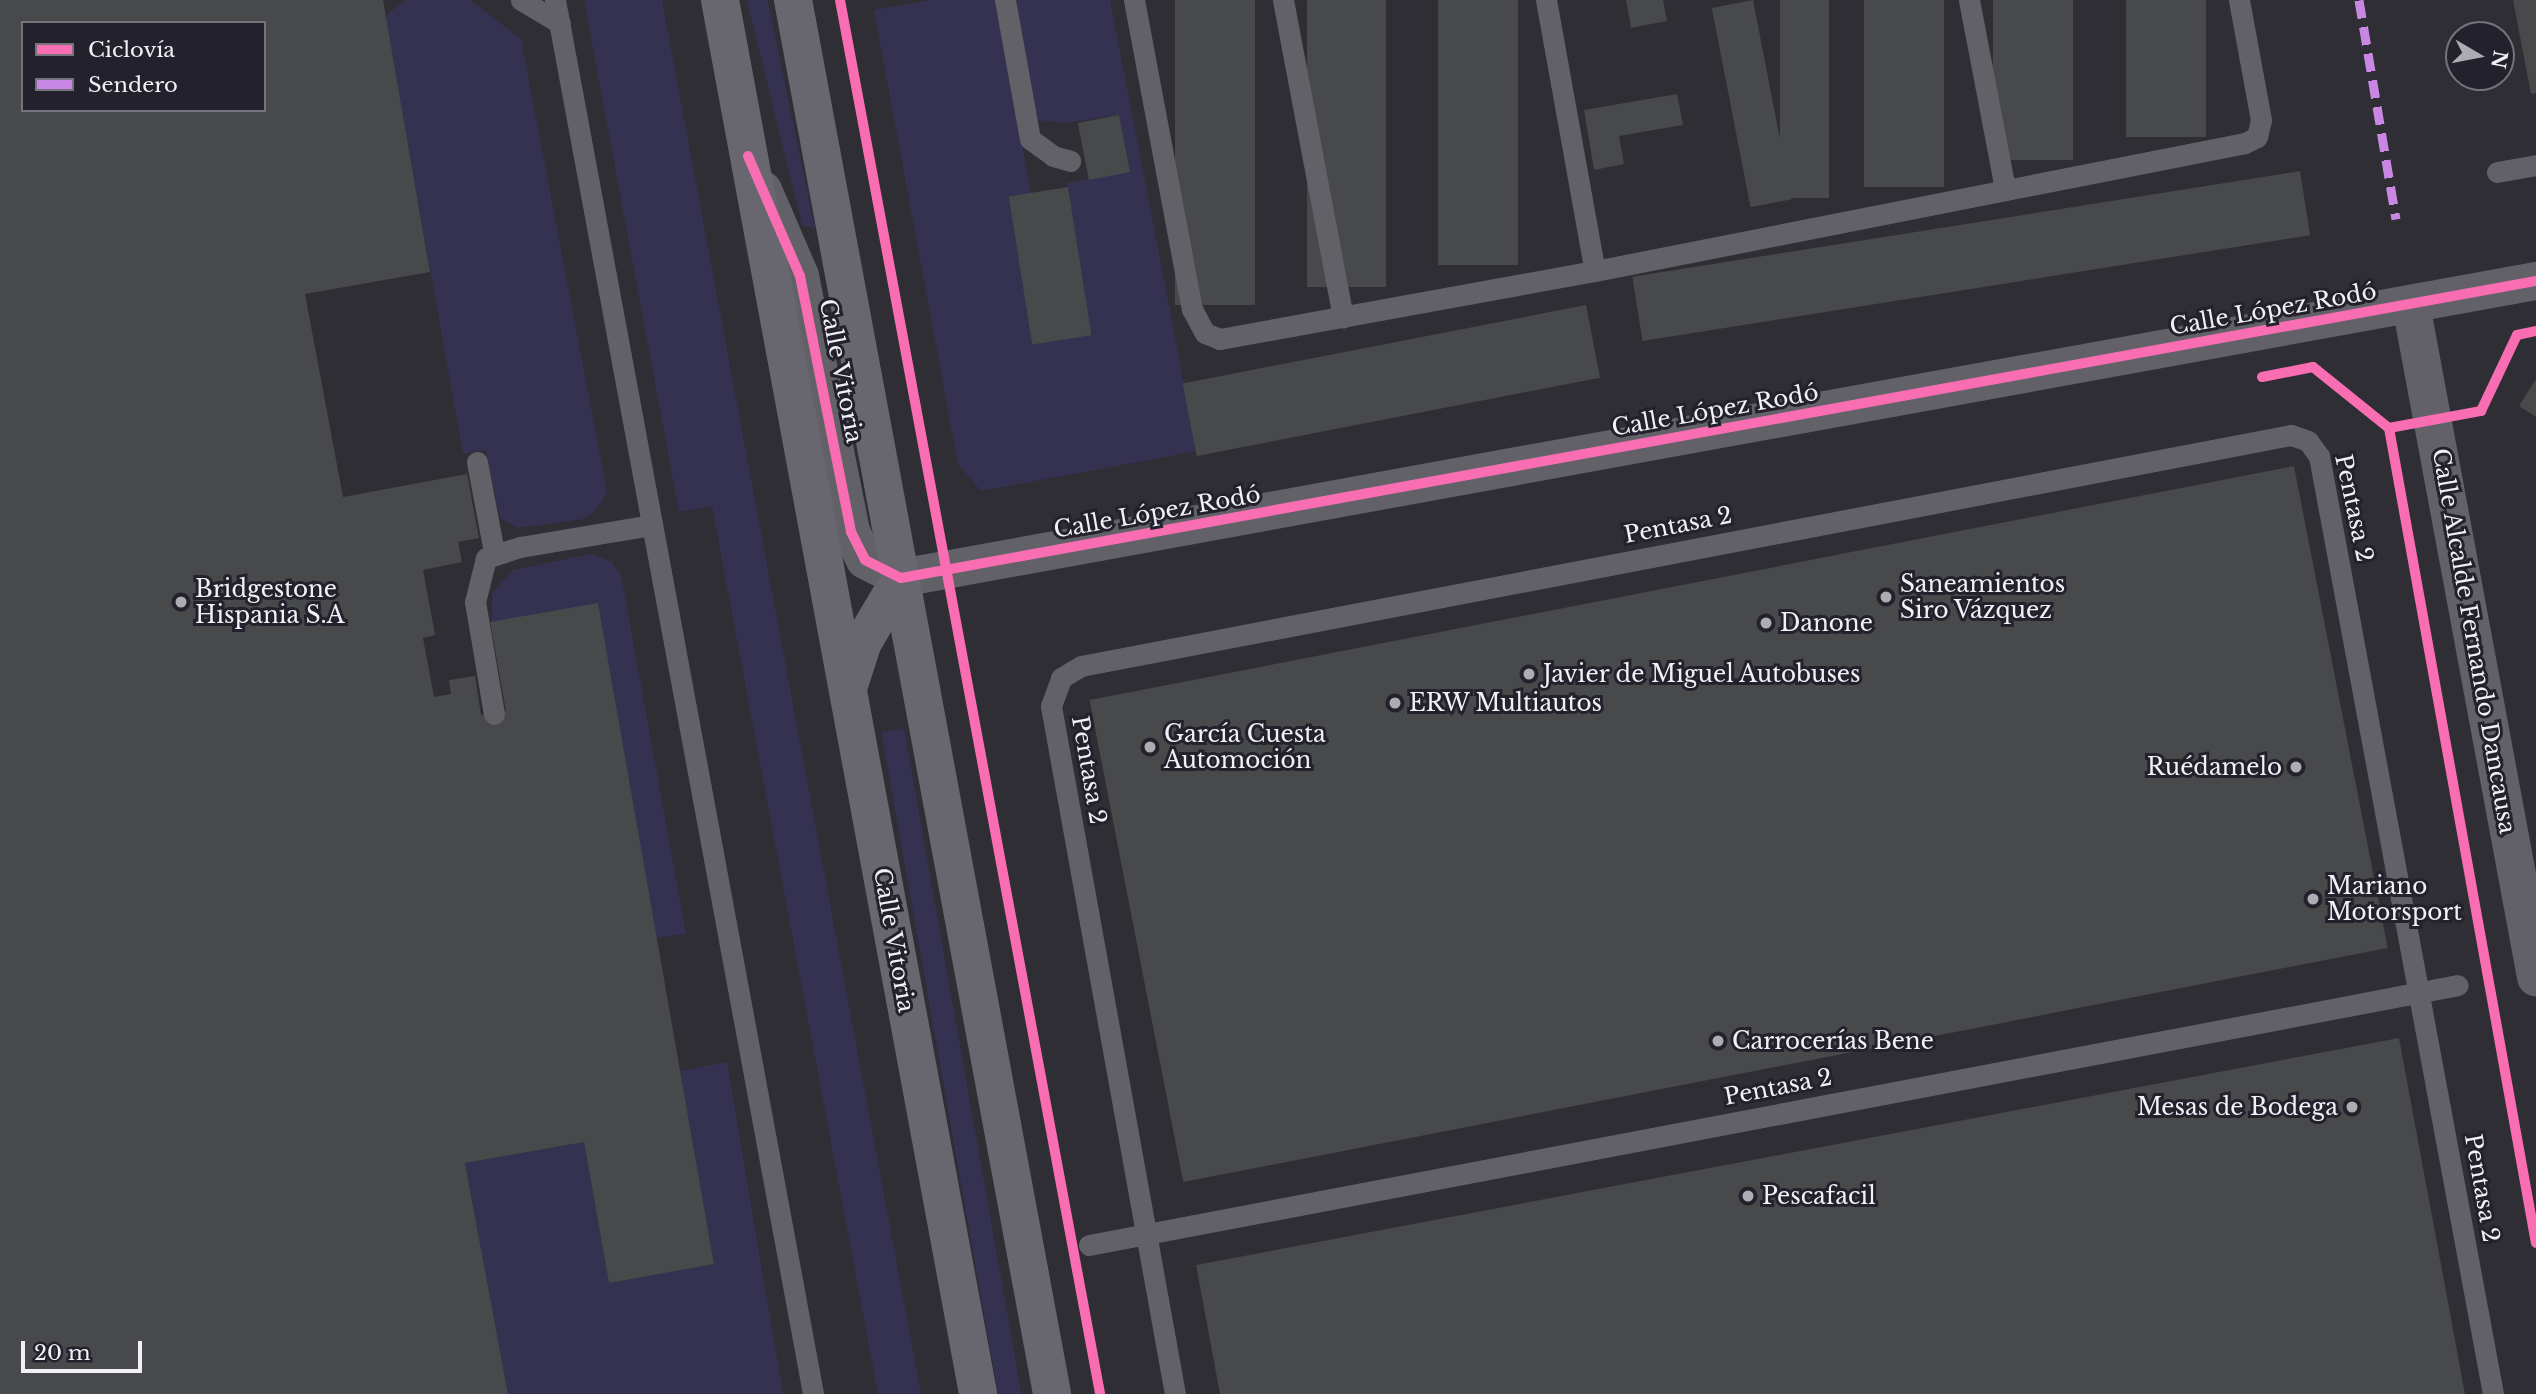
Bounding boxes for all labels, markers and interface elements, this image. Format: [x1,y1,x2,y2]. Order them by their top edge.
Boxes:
legend [21,21,266,112]
north arrow [2445,21,2515,91]
text: Ciclovía [88,37,175,63]
text: N [2486,49,2512,70]
text: Sendero [88,72,178,98]
street label: Calle López Rodó [2167,277,2379,341]
street label: Calle Vitoria [813,296,869,446]
street label: Calle López Rodó [1609,378,1821,442]
street label: Calle Alcalde Fernando Dancausa [2426,446,2522,836]
street label: Pentasa 2 [2329,452,2379,564]
street label: Calle López Rodó [1051,480,1263,544]
street label: Pentasa 2 [1622,501,1734,549]
place label: Saneamientos Siro Vázquez [1900,570,2065,624]
place label: Bridgestone Hispania S.A [195,575,345,629]
marker: Saneamientos Siro Vázquez [1878,589,1894,605]
marker: Bridgestone Hispania S.A [173,594,189,610]
place label: Danone [1780,609,1873,637]
marker: Danone [1758,615,1774,631]
place label: Javier de Miguel Autobuses [1543,660,1862,688]
marker: Javier de Miguel Autobuses [1521,666,1537,682]
place label: ERW Multiautos [1409,689,1603,717]
marker: ERW Multiautos [1387,695,1403,711]
street label: Pentasa 2 [1066,714,1112,826]
place label: García Cuesta Automoción [1164,720,1326,774]
marker: García Cuesta Automoción [1142,739,1158,755]
place label: Ruédamelo [2147,753,2282,781]
marker: Ruédamelo [2288,759,2304,775]
street label: Calle Vitoria [868,865,920,1015]
place label: Mariano Motorsport [2327,872,2462,926]
marker: Mariano Motorsport [2305,891,2321,907]
place label: Carrocerías Bene [1732,1027,1934,1055]
marker: Carrocerías Bene [1710,1033,1726,1049]
street label: Pentasa 2 [1722,1063,1834,1111]
place label: Mesas de Bodega [2137,1093,2338,1121]
marker: Mesas de Bodega [2344,1099,2360,1115]
street label: Pentasa 2 [2459,1132,2505,1244]
place label: Pescafacil [1762,1182,1876,1210]
marker: Pescafacil [1740,1188,1756,1204]
scale bar [24,1328,145,1372]
text: 20 m [34,1340,91,1366]

